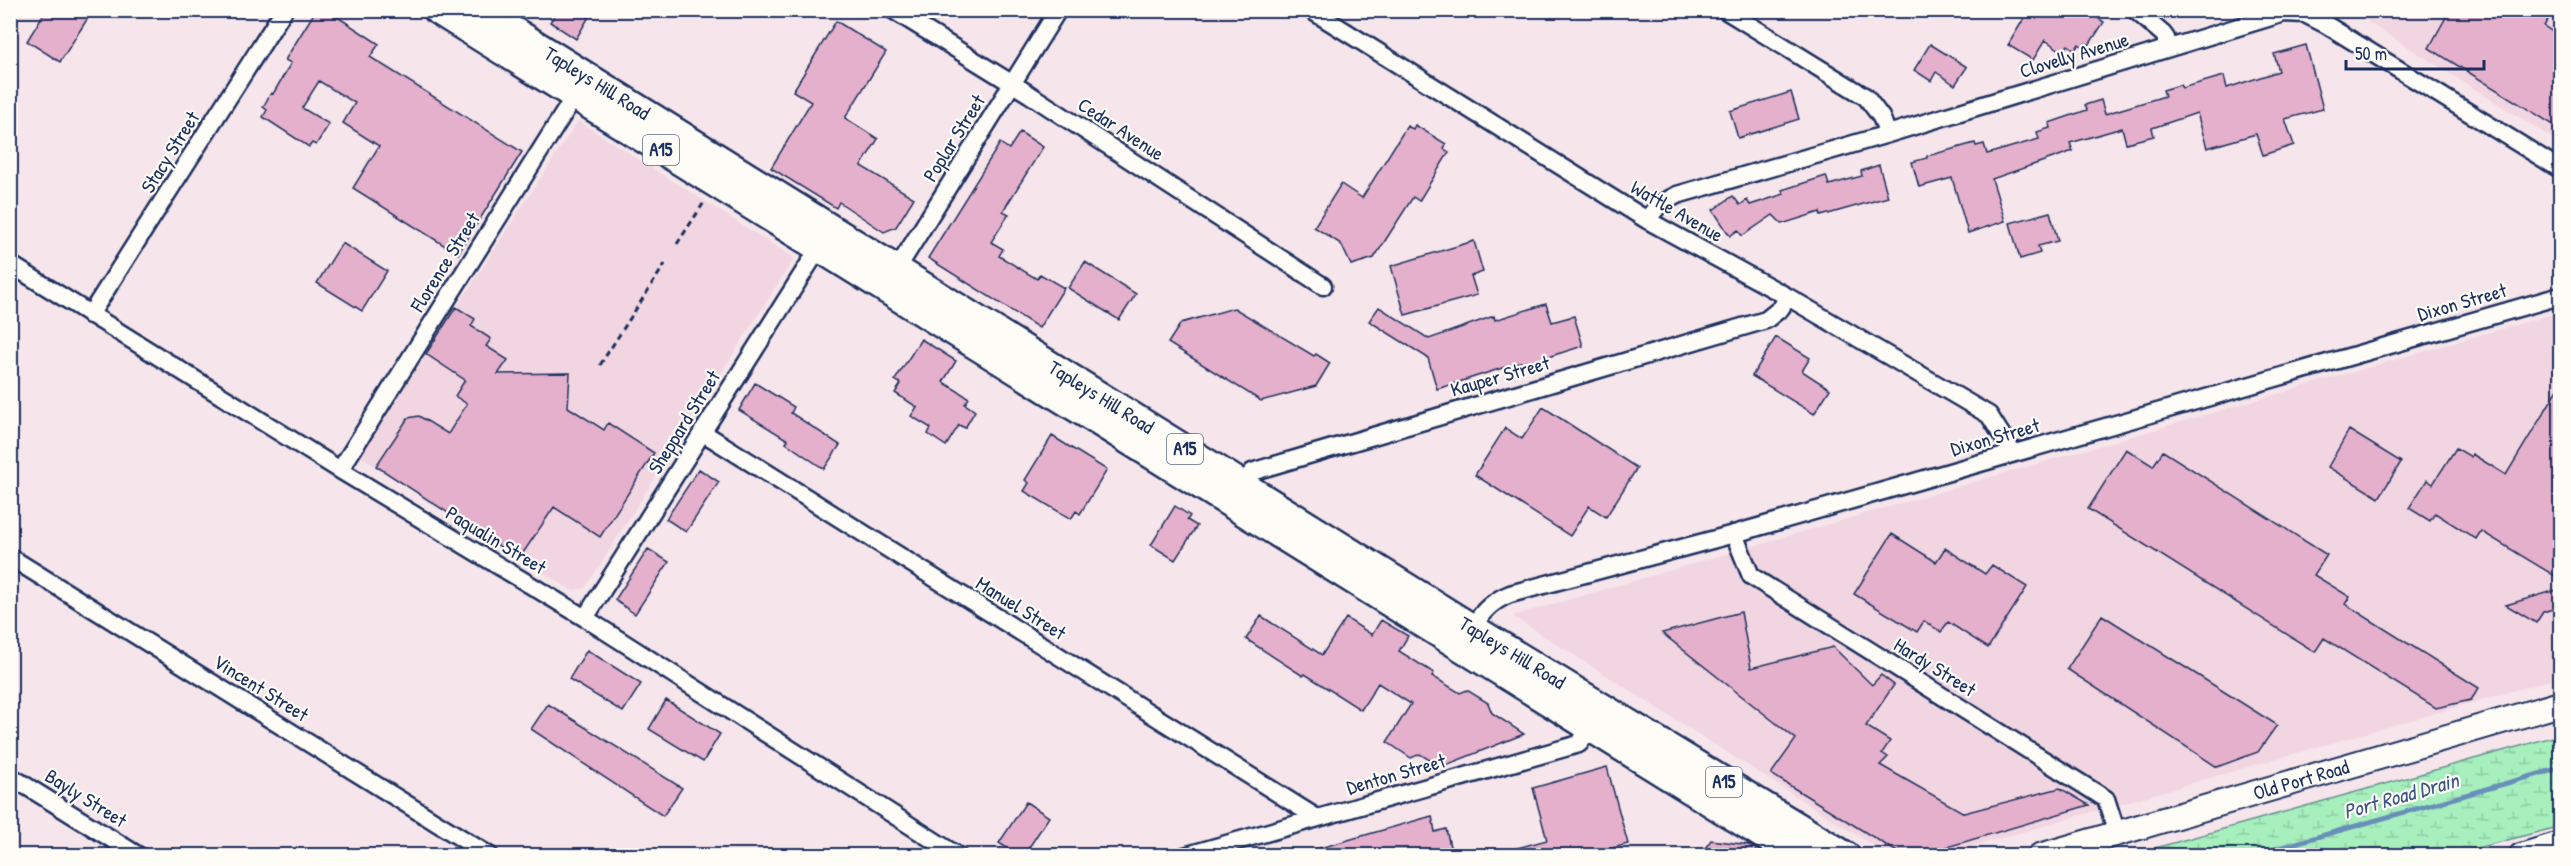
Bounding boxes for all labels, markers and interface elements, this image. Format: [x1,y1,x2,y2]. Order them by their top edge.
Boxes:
street label: Clovelly Avenue [2016,25,2132,84]
scale bar [2346,33,2484,71]
street label: Tapleys Hill Road [539,39,656,126]
text: 50 m [2355,41,2387,66]
street label: Poplar Street [916,88,992,187]
street label: Cedar Avenue [1073,91,1170,166]
street label: Stacy Street [134,105,206,198]
road number: A15 [643,135,679,165]
street label: Wattle Avenue [1626,173,1728,248]
street label: Florence Street [403,206,486,317]
street label: Dixon Street [2414,276,2510,327]
street label: Kauper Street [1447,348,1554,403]
street label: Tapleys Hill Road [1044,354,1160,440]
street label: Sheppard Street [641,364,727,479]
street label: Dixon Street [1947,411,2043,462]
road number: A15 [1167,434,1203,464]
street label: Paqualin Street [441,499,552,581]
street label: Manuel Street [971,569,1072,646]
street label: Tapleys Hill Road [1454,609,1571,695]
street label: Hardy Street [1889,631,1983,703]
street label: Vincent Street [209,648,315,728]
street label: Denton Street [1343,746,1450,801]
street label: Old Port Road [2250,752,2352,806]
street label: Bayly Street [40,762,133,834]
water label: Port Road Drain [2340,765,2463,826]
road number: A15 [1706,767,1742,797]

